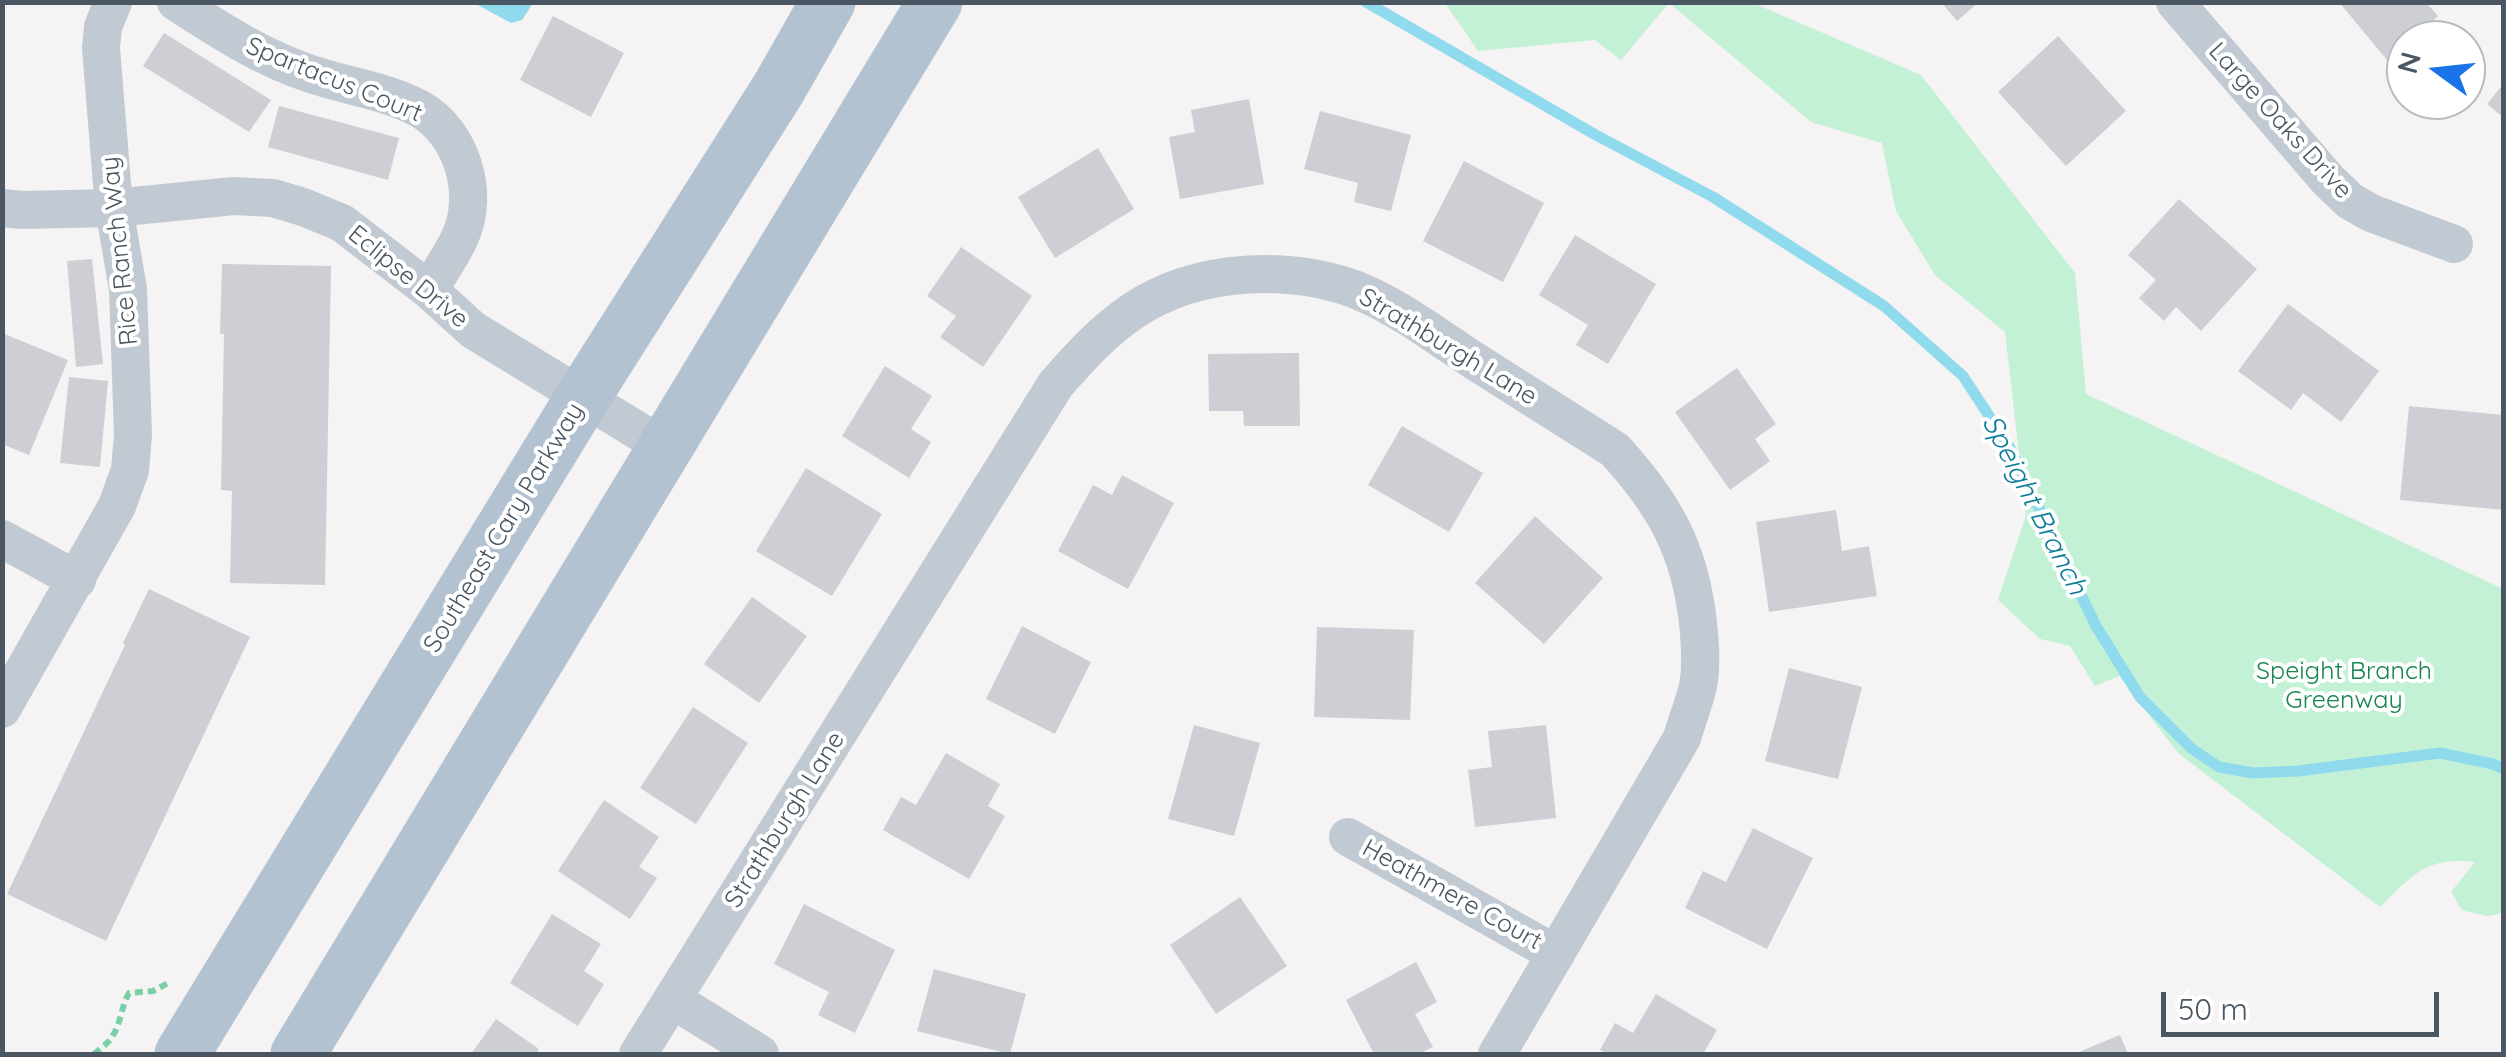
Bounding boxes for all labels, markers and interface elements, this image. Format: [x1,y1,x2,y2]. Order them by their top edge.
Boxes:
north arrow [2386,20,2486,120]
street label: Spartacus Court [242,31,426,129]
street label: Large Oaks Drive [2202,37,2358,205]
text: N [2389,48,2428,77]
street label: Rice Ranch Way [95,155,145,347]
street label: Eclipse Drive [342,219,474,335]
street label: Strathburgh Lane [1354,282,1542,412]
street label: Southeast Cary Parkway [418,398,590,658]
water label: Speight Branch [1974,409,2094,601]
park label: Speight Branch Greenway [2256,656,2432,715]
street label: Strathburgh Lane [719,726,851,914]
street label: Heathmere Court [1357,833,1547,957]
scale bar [2166,972,2444,1034]
text: 50 m [2178,990,2248,1028]

